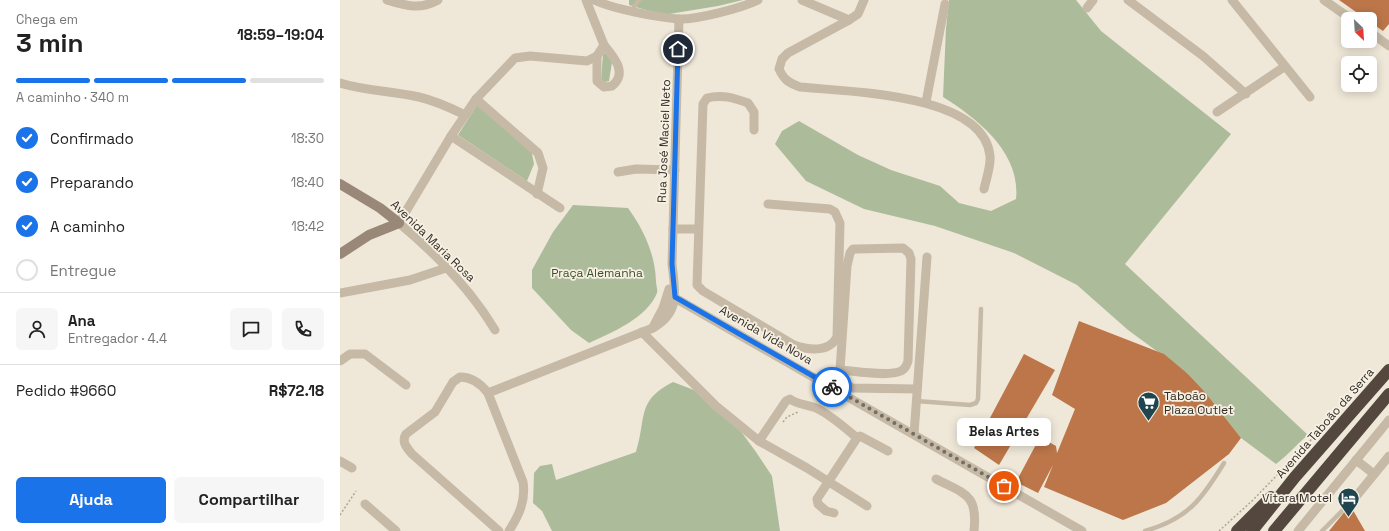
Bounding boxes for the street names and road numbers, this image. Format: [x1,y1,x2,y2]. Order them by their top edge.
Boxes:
street label: Rua José Maciel Neto [654,79,674,203]
street label: Avenida Maria Rosa [387,196,479,286]
street label: Avenida Vida Nova [717,302,816,368]
street label: Avenida Taboão da Serra [1273,364,1378,482]

